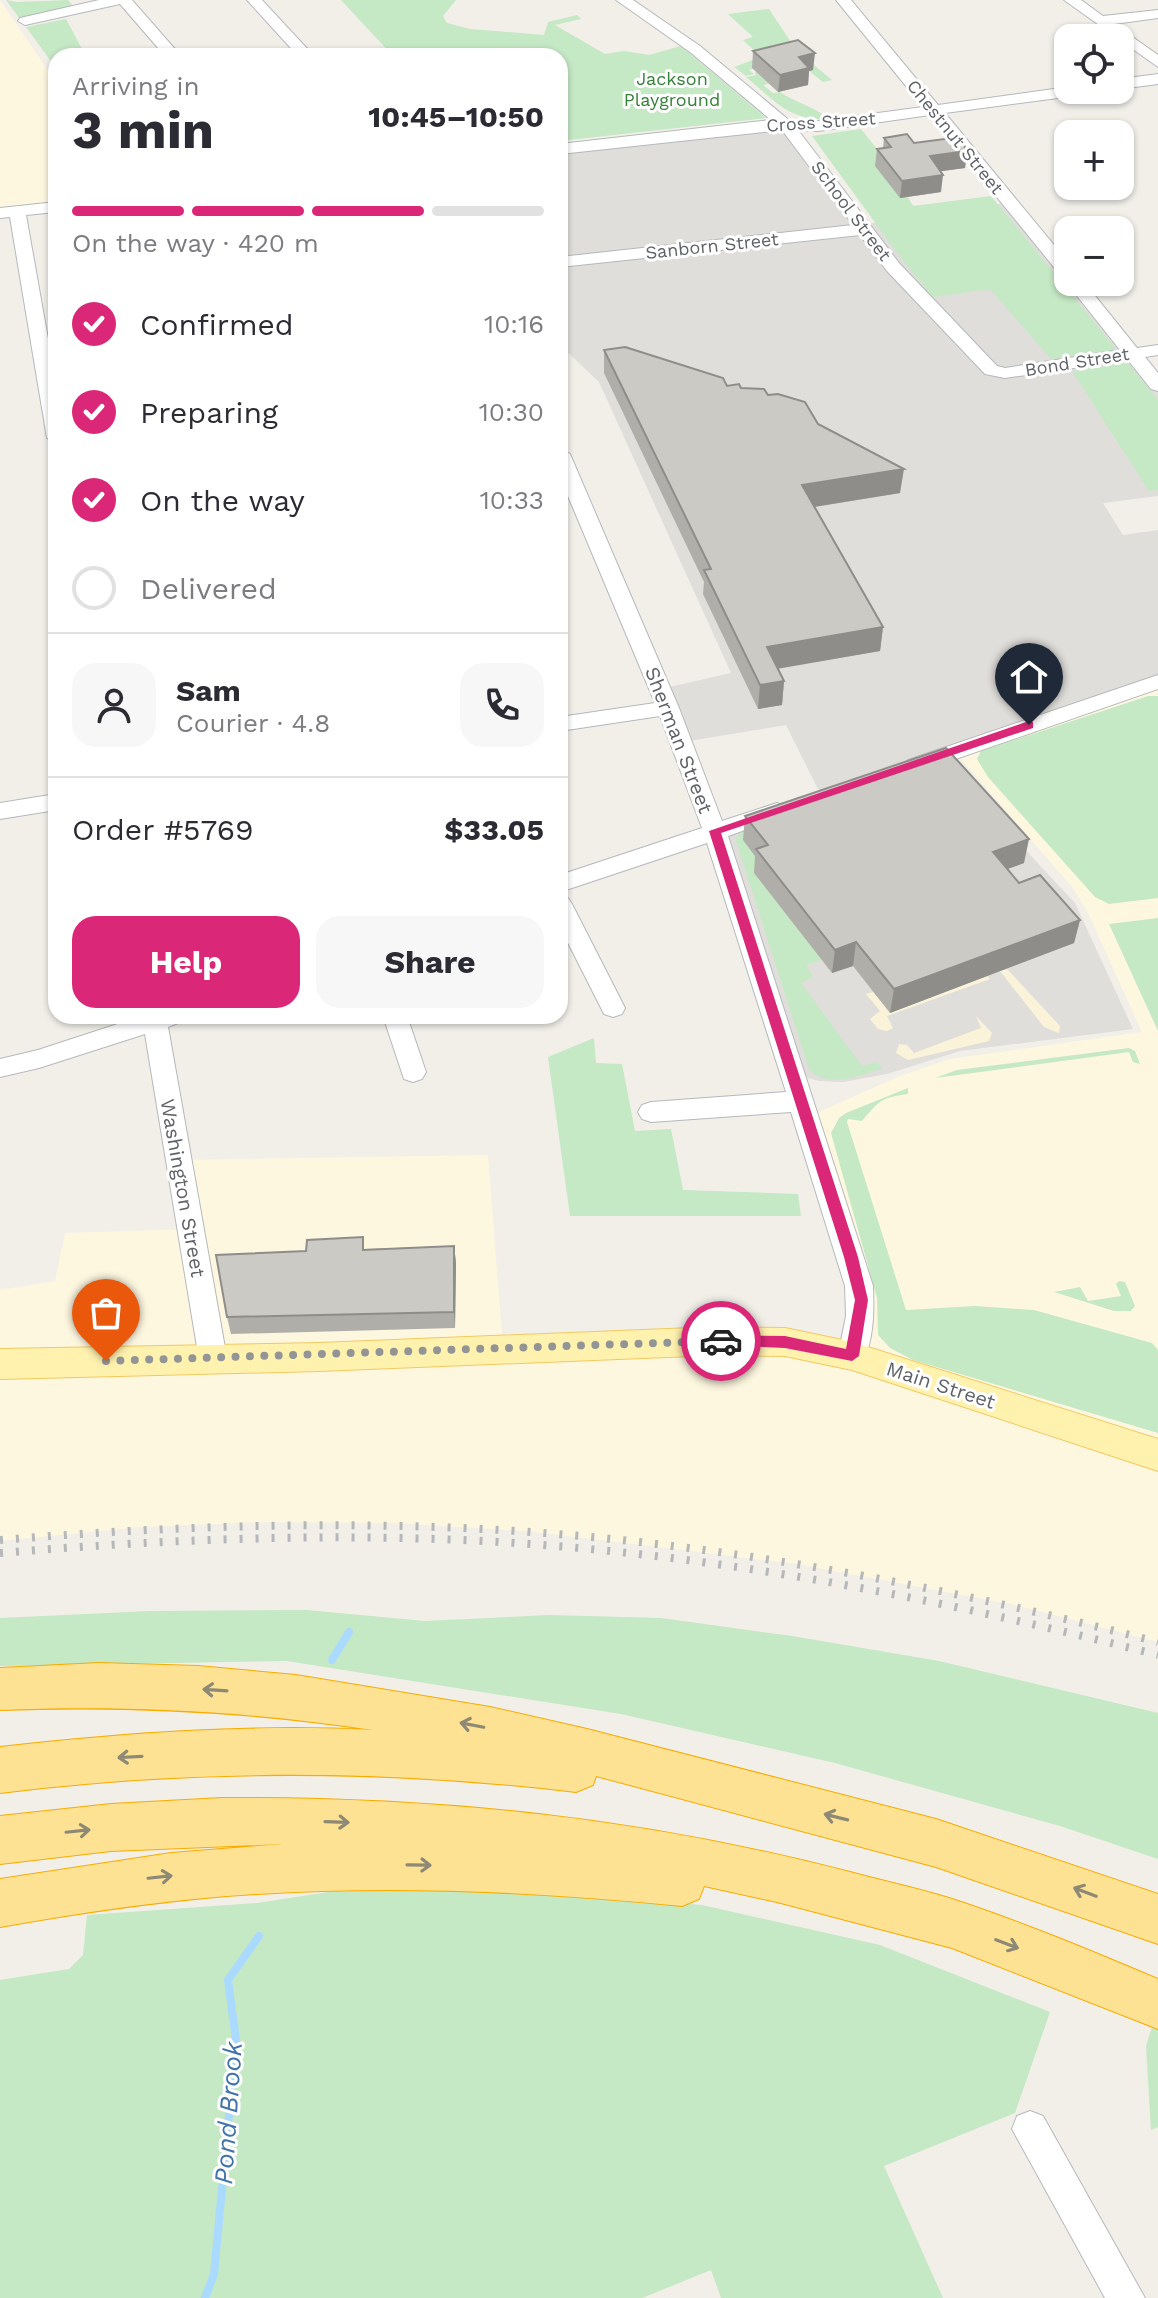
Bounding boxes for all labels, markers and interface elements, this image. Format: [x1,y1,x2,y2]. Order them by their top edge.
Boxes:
map controls [1054,24,1134,296]
button: locate [1054,24,1134,104]
park label: Jackson Playground [624,68,720,110]
text: Arriving in [72,71,200,101]
street label: Chestnut Street [903,75,1008,198]
text: 10:45–10:50 [368,99,544,134]
text: 3 min [72,100,214,161]
street label: Cross Street [766,107,877,136]
button: + [1054,120,1134,200]
street label: School Street [807,157,896,265]
button: − [1054,216,1134,296]
text: On the way · 420 m [72,228,319,258]
street label: Sanborn Street [644,228,780,263]
icon: check [72,302,116,346]
text: Confirmed [140,307,294,342]
text: 10:16 [484,309,544,339]
street label: Bond Street [1023,343,1131,380]
icon: check [72,390,116,434]
text: Preparing [140,395,278,430]
text: 10:30 [479,397,544,427]
icon: check [72,478,116,522]
text: On the way [140,483,305,518]
text: 10:33 [480,485,544,515]
text: Delivered [140,571,277,606]
pin [995,643,1063,725]
icon: home [1007,655,1051,699]
button: person [72,663,156,747]
button: phone [460,663,544,747]
street label: Sherman Street [640,663,718,817]
text: Sam [176,673,241,708]
text: Courier · 4.8 [176,708,330,738]
text: Order #5769 [72,812,254,847]
text: $33.05 [444,812,544,847]
button: Help [72,916,300,1008]
button: Share [316,916,544,1008]
street label: Washington Street [155,1097,211,1280]
pin [72,1279,140,1361]
icon: bag [84,1291,128,1335]
courier [681,1301,761,1381]
icon: car [699,1319,743,1363]
street label: Main Street [884,1356,999,1414]
one-way arrow [202,1682,229,1697]
one-way arrow [460,1717,485,1732]
one-way arrow [117,1750,144,1765]
one-way arrow [824,1809,850,1824]
one-way arrow [323,1815,350,1830]
one-way arrow [64,1824,90,1839]
one-way arrow [405,1857,432,1872]
one-way arrow [146,1869,173,1884]
one-way arrow [1073,1884,1098,1898]
one-way arrow [994,1938,1019,1952]
water label: Pond Brook [208,2040,248,2185]

